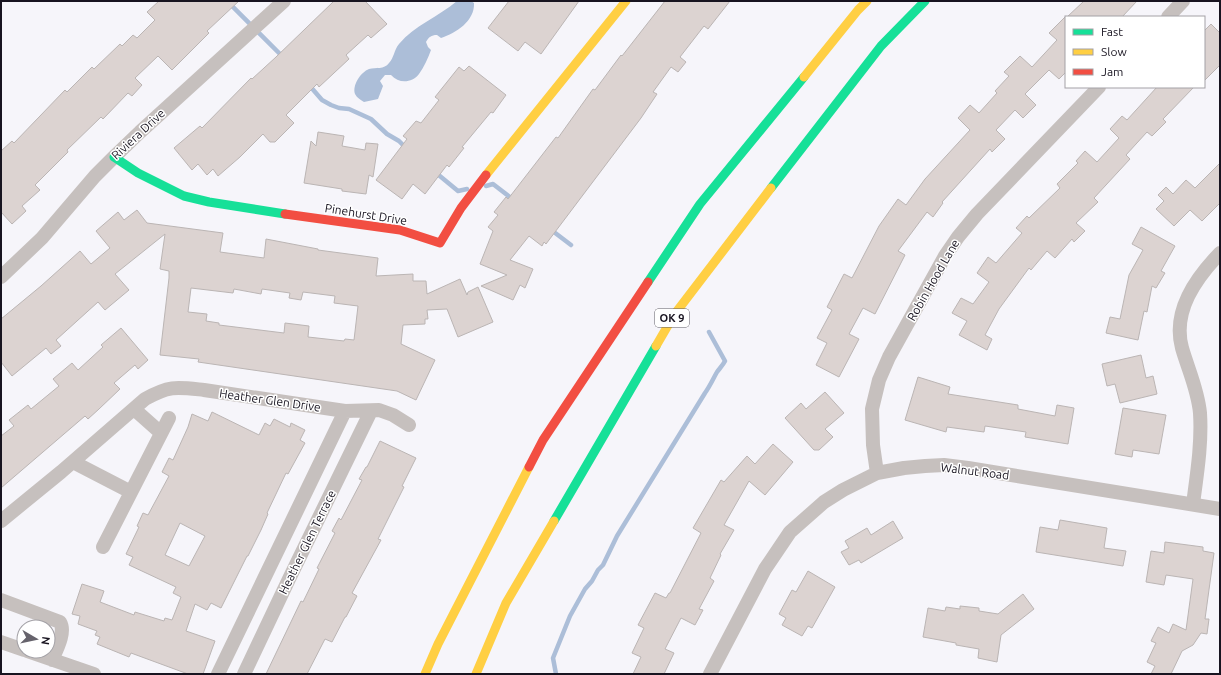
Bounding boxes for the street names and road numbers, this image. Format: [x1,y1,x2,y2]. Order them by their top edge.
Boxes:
street label: Riviera Drive [109,106,167,162]
street label: Pinehurst Drive [324,201,408,227]
street label: Robin Hood Lane [904,237,962,323]
road number: OK 9 [655,309,689,327]
street label: Heather Glen Drive [218,386,322,414]
street label: Walnut Road [940,460,1010,482]
street label: Heather Glen Terrace [276,488,338,596]

